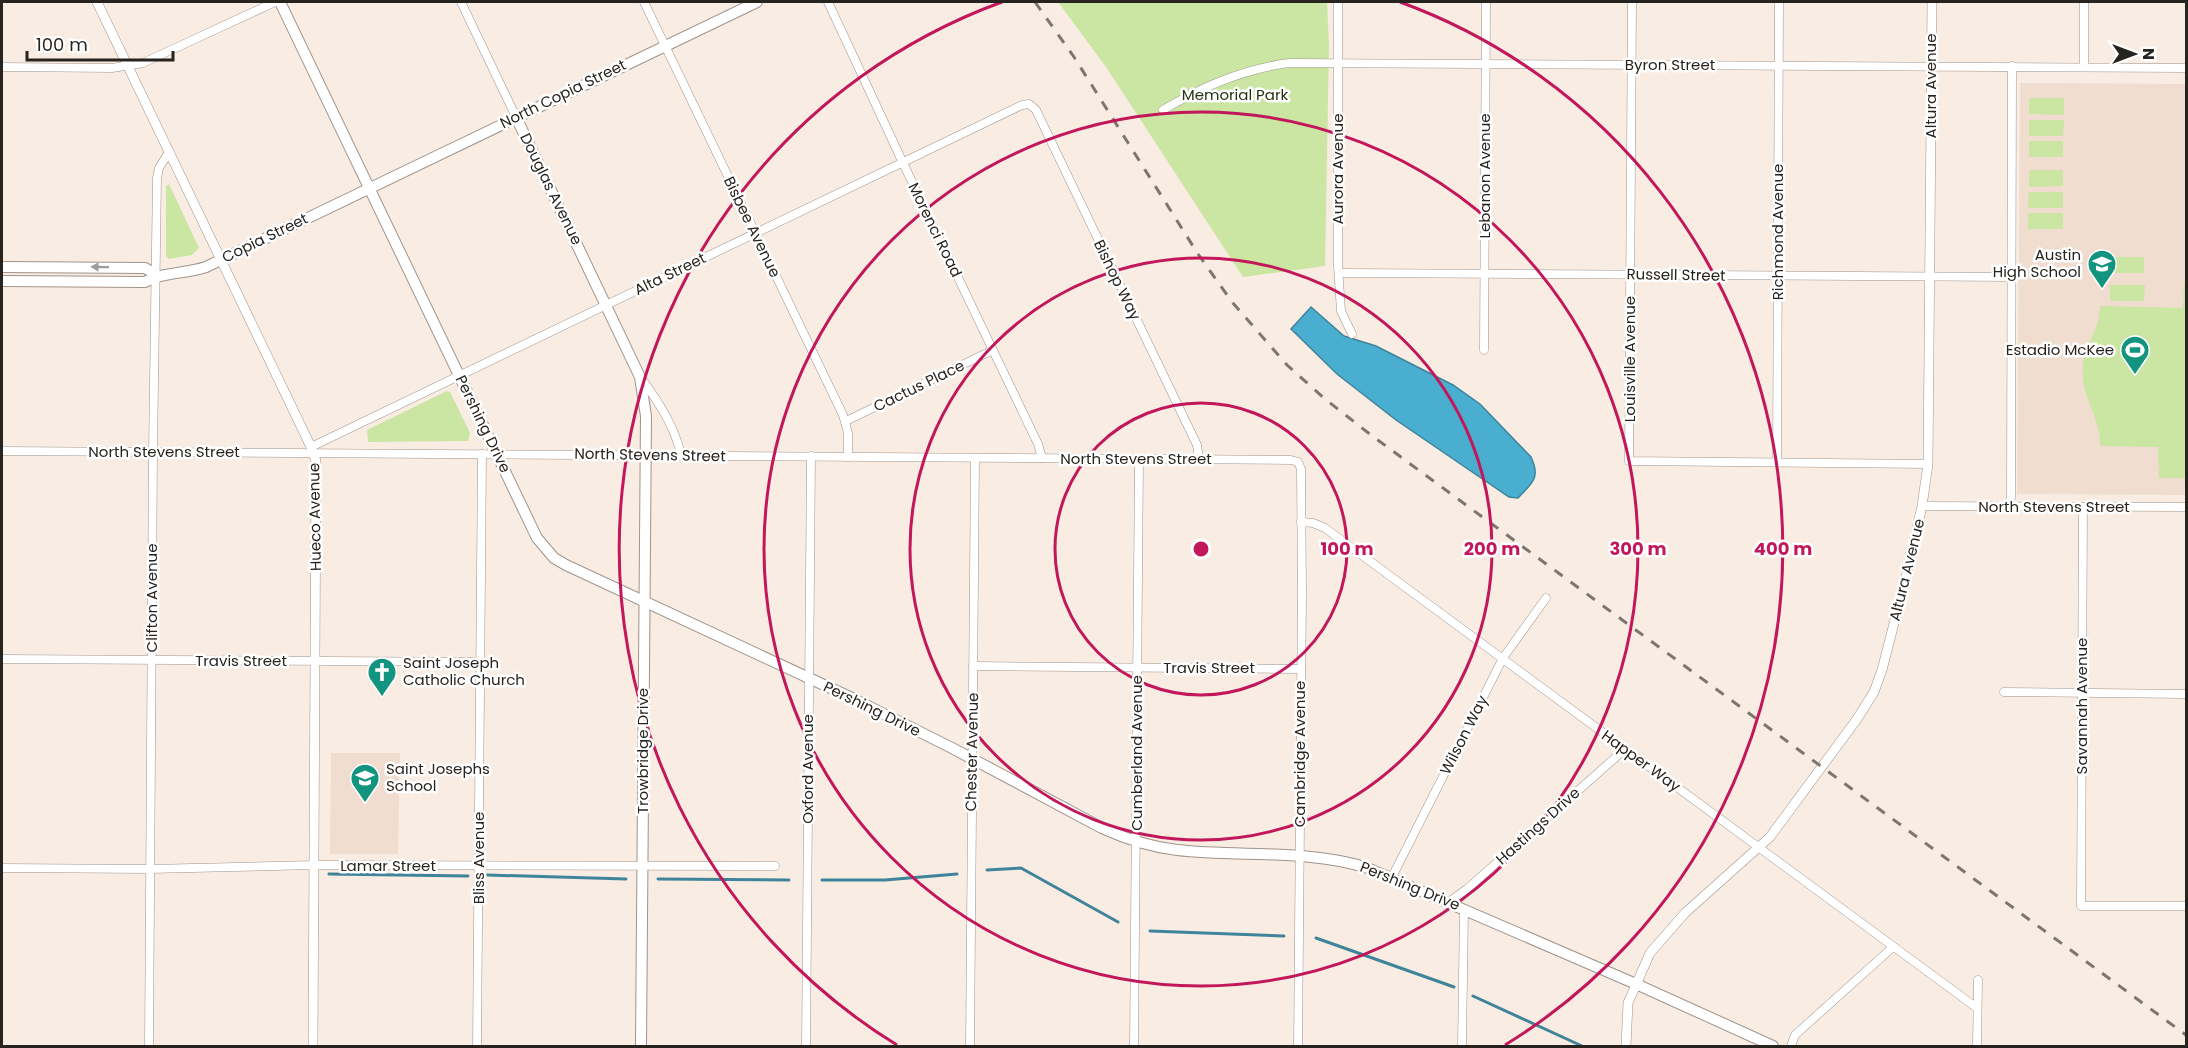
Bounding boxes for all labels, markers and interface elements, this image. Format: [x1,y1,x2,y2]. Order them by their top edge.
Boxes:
scale bar [27,24,172,62]
north arrow [2104,24,2164,84]
text: 100 m [36,32,88,57]
street label: Altura Avenue [1920,34,1941,138]
text: N [2137,48,2160,60]
street label: North Copia Street [496,54,629,133]
street label: Byron Street [1625,54,1715,75]
park label: Memorial Park [1182,84,1289,105]
street label: Lebanon Avenue [1474,113,1495,239]
street label: Aurora Avenue [1327,114,1348,224]
street label: Douglas Avenue [515,129,588,248]
street label: Richmond Avenue [1767,164,1788,300]
street label: Bisbee Avenue [719,173,786,281]
street label: Morenci Road [903,179,967,281]
street label: Copia Street [218,208,311,267]
street label: Bishop Way [1089,236,1146,324]
place label: Austin High School [1993,244,2081,282]
street label: Alta Street [630,247,709,300]
school or university icon: Austin High School [2086,248,2118,290]
one-way arrow [91,263,110,272]
street label: Russell Street [1626,263,1726,286]
street label: Louisville Avenue [1619,296,1640,422]
sports icon: Estadio McKee [2119,334,2151,376]
place label: Estadio McKee [2006,339,2114,360]
street label: Cactus Place [870,354,968,417]
street label: Pershing Drive [451,372,516,476]
street label: North Stevens Street [88,441,240,462]
street label: North Stevens Street [574,443,726,466]
street label: North Stevens Street [1060,448,1212,469]
street label: Hueco Avenue [303,463,326,571]
street label: North Stevens Street [1978,496,2130,517]
street label: Altura Avenue [1884,516,1929,623]
text: 100 m [1320,536,1374,561]
text: 200 m [1464,536,1520,561]
text: 300 m [1609,536,1667,561]
text: 400 m [1754,536,1812,561]
centre of rings [1191,539,1211,559]
street label: Clifton Avenue [141,544,162,652]
street label: Savannah Avenue [2071,638,2092,774]
street label: Travis Street [195,650,287,671]
place label: Saint Joseph Catholic Church [403,652,525,690]
church icon: Saint Joseph Catholic Church [366,656,398,698]
street label: Travis Street [1163,657,1255,678]
street label: Cumberland Avenue [1126,675,1147,831]
street label: Pershing Drive [820,676,924,741]
street label: Cambridge Avenue [1289,681,1310,827]
street label: Trowbridge Drive [632,688,653,814]
street label: Wilson Way [1435,691,1493,778]
street label: Chester Avenue [960,692,983,812]
street label: Oxford Avenue [797,714,818,824]
street label: Happer Way [1598,725,1685,797]
place label: Saint Josephs School [386,758,490,796]
school or university icon: Saint Josephs School [349,762,381,804]
street label: Hastings Drive [1491,782,1584,869]
street label: Bliss Avenue [468,812,489,904]
street label: Lamar Street [340,855,436,876]
street label: Pershing Drive [1357,856,1463,915]

